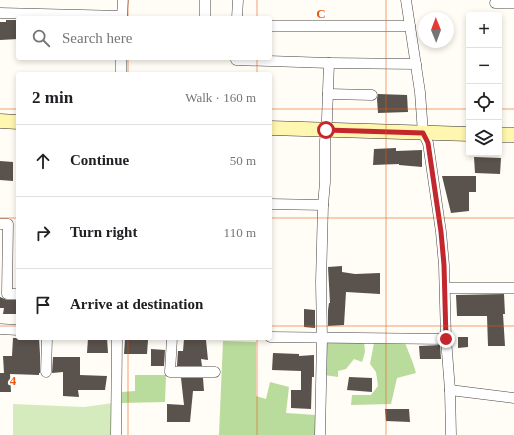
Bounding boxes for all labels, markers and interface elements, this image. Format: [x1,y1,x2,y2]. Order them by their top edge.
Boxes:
text: C [316,6,326,21]
north arrow [418,12,454,48]
map controls [466,12,502,156]
button: + [466,12,502,48]
search box [16,16,272,60]
icon: search [30,27,52,49]
text: Search here [62,30,132,46]
button: − [466,48,502,84]
button: locate [466,84,502,120]
text: 2 min [32,88,73,107]
text: Walk · 160 m [185,90,256,105]
button: layers [466,120,502,156]
route start [317,121,335,139]
icon: ahead [32,150,54,172]
text: Continue [70,152,129,168]
text: 50 m [230,153,256,168]
icon: right [32,222,54,244]
text: Turn right [70,224,137,240]
text: 110 m [224,225,256,240]
icon: arrive [32,294,54,316]
text: Arrive at destination [70,296,203,312]
route end [437,330,455,348]
text: 4 [10,373,17,388]

